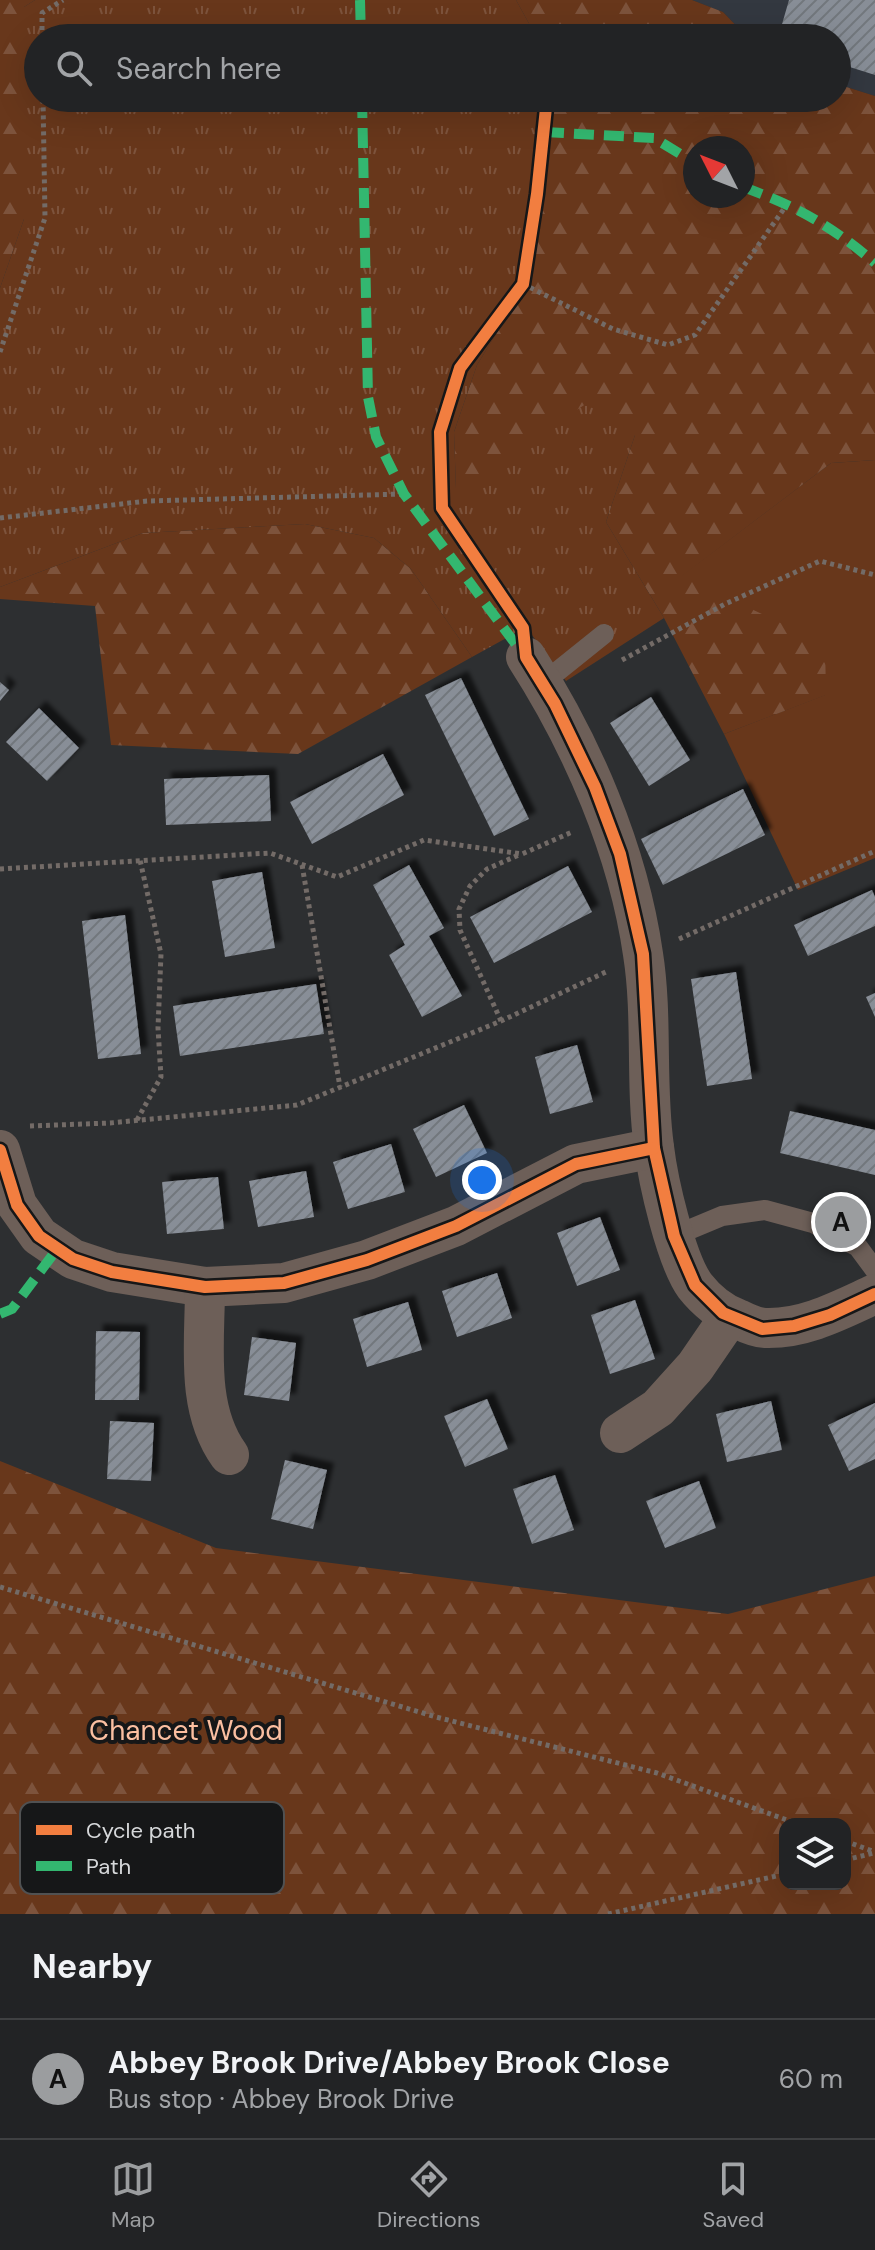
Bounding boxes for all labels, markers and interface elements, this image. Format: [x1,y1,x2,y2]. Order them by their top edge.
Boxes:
search box [24,24,851,112]
icon: search [52,46,96,90]
text: Search here [116,49,282,88]
north arrow [683,136,755,208]
your location [462,1160,502,1200]
pin: A [815,1192,867,1252]
park label: Chancet Wood [89,1712,283,1749]
legend [20,1802,284,1894]
text: Cycle path [86,1816,196,1845]
map controls [779,1818,851,1890]
button: layers [779,1818,851,1890]
text: Path [86,1852,131,1881]
text: Nearby [32,1944,152,1989]
text: Abbey Brook Drive/Abbey Brook Close [108,2043,670,2082]
text: A [49,2062,67,2096]
text: 60 m [779,2062,843,2096]
text: Bus stop · Abbey Brook Drive [108,2082,454,2116]
tab: Map [111,2157,155,2234]
tab: Directions [377,2157,481,2234]
tab: Saved [702,2157,764,2234]

